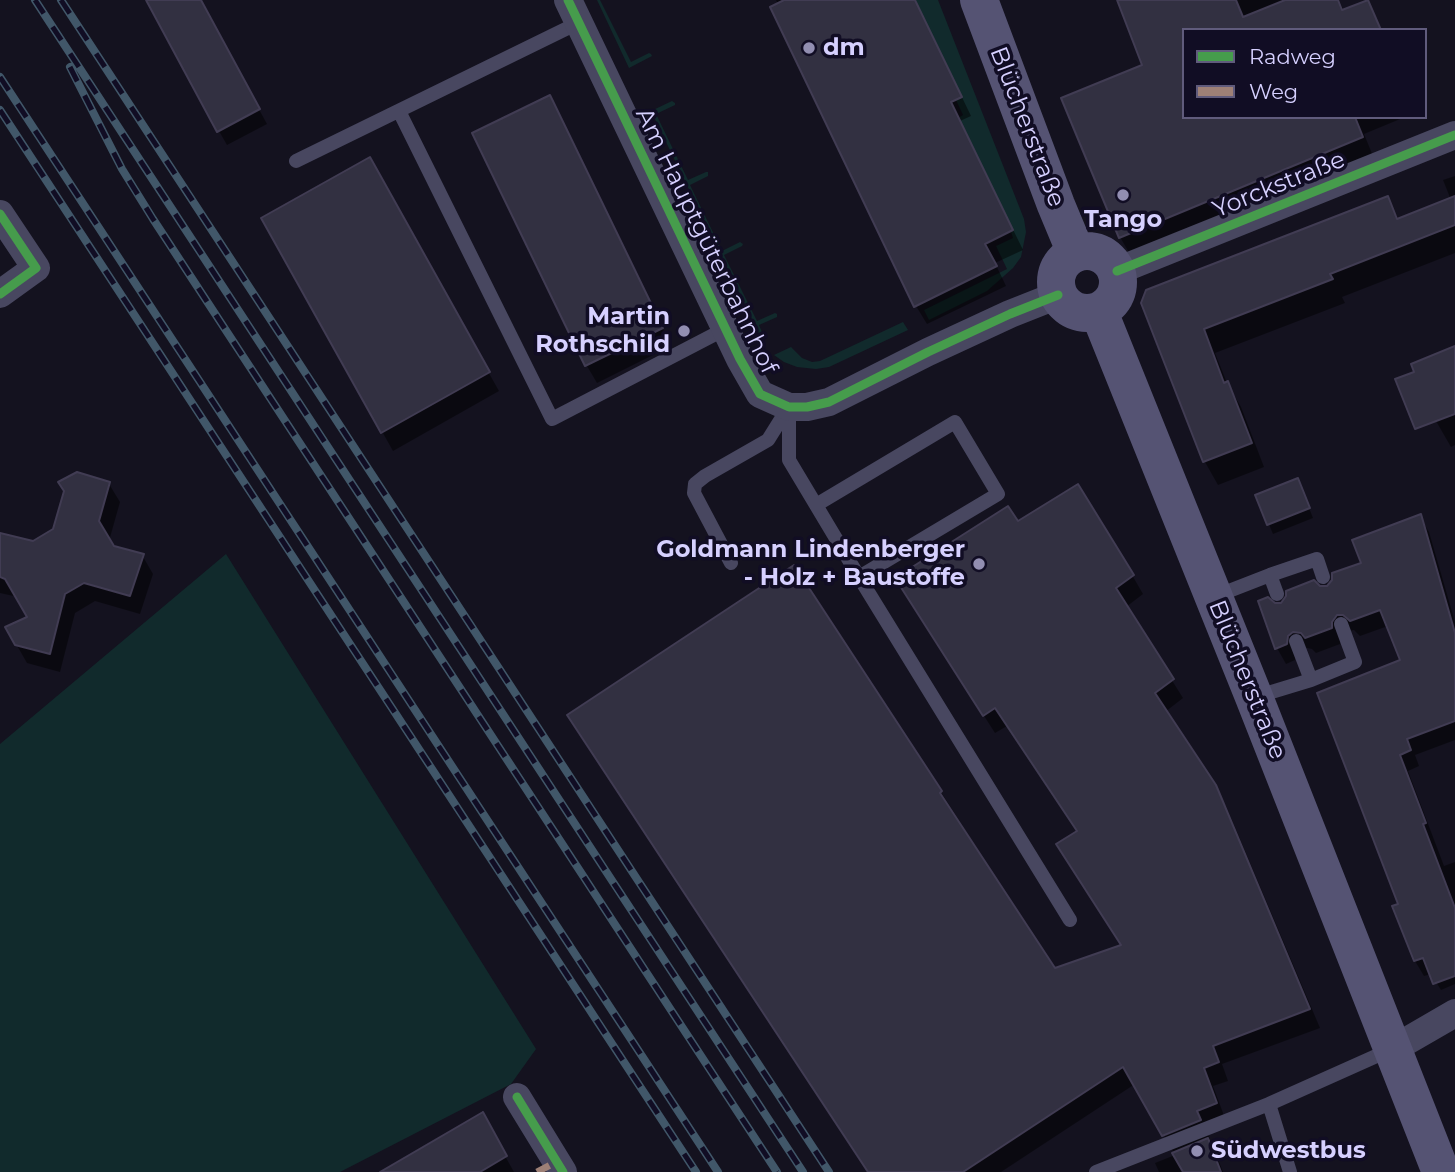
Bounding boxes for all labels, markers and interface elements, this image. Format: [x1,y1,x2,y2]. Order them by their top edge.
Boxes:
legend [1182,28,1427,119]
place label: dm [823,34,865,62]
marker: dm [801,40,817,56]
street label: Blücherstraße [983,43,1071,211]
text: Radweg [1249,44,1336,69]
text: Weg [1249,79,1298,104]
street label: Am Hauptgüterbahnhof [629,103,783,379]
street label: Yorckstraße [1209,145,1349,225]
marker: Tango [1115,187,1131,203]
place label: Tango [1084,206,1162,234]
place label: Martin Rothschild [535,303,670,359]
marker: Martin Rothschild [676,323,692,339]
place label: Goldmann Lindenberger - Holz + Baustoffe [656,536,965,592]
marker: Goldmann Lindenberger - Holz + Baustoffe [971,556,987,572]
street label: Blücherstraße [1202,596,1292,764]
place label: Südwestbus [1211,1137,1366,1165]
marker: Südwestbus [1189,1143,1205,1159]

